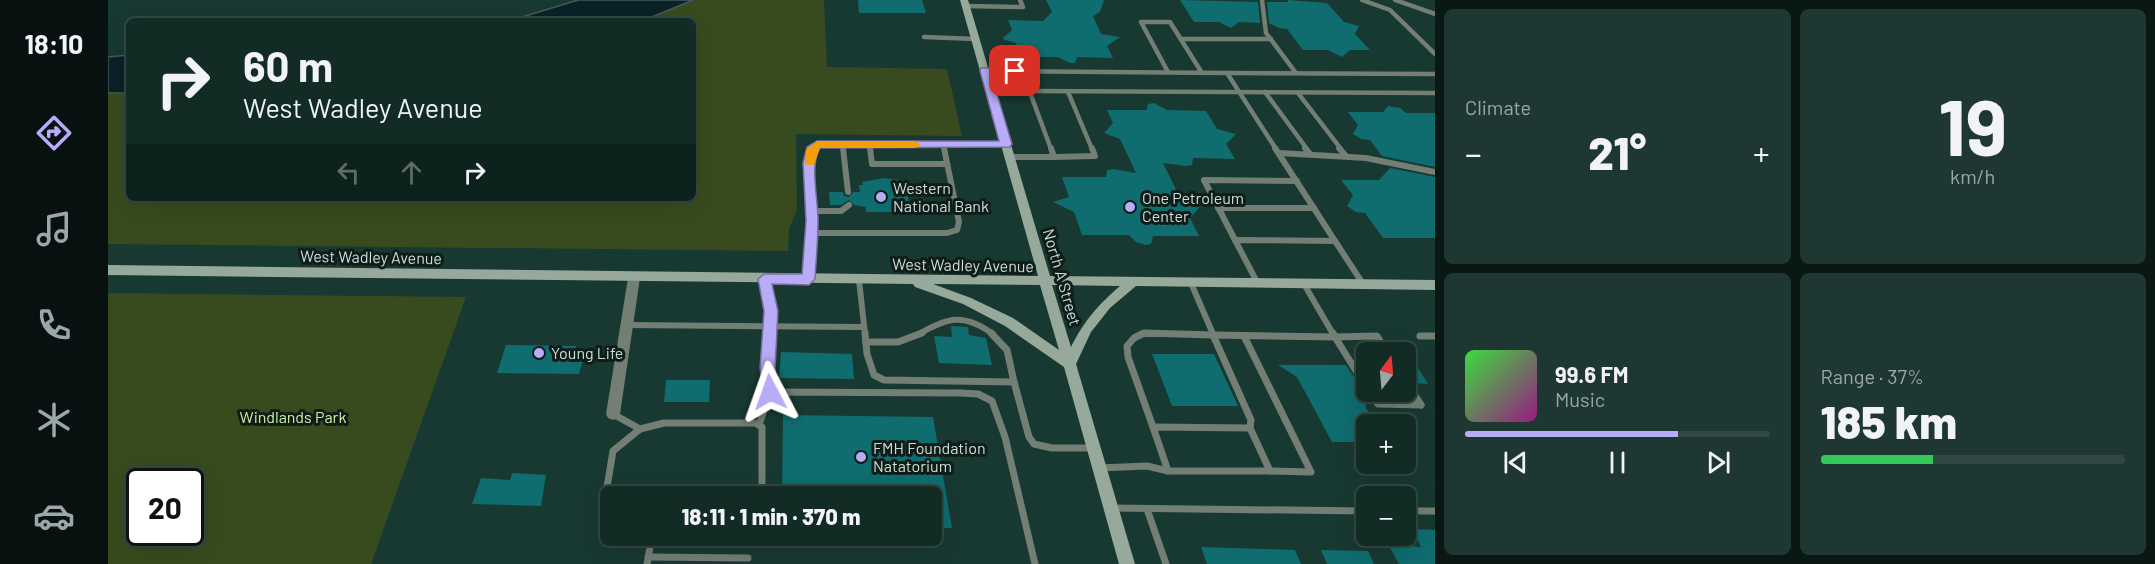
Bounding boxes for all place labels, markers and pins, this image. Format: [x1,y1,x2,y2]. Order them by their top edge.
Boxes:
pin [989,45,1040,96]
place label: Western National Bank [893,178,989,215]
place label: One Petroleum Center [1142,188,1244,225]
marker: Western National Bank [874,190,888,204]
marker: One Petroleum Center [1123,200,1137,214]
place label: Young Life [551,343,623,362]
marker: Young Life [532,346,546,360]
place label: FMH Foundation Natatorium [873,438,986,475]
marker: FMH Foundation Natatorium [854,450,868,464]

